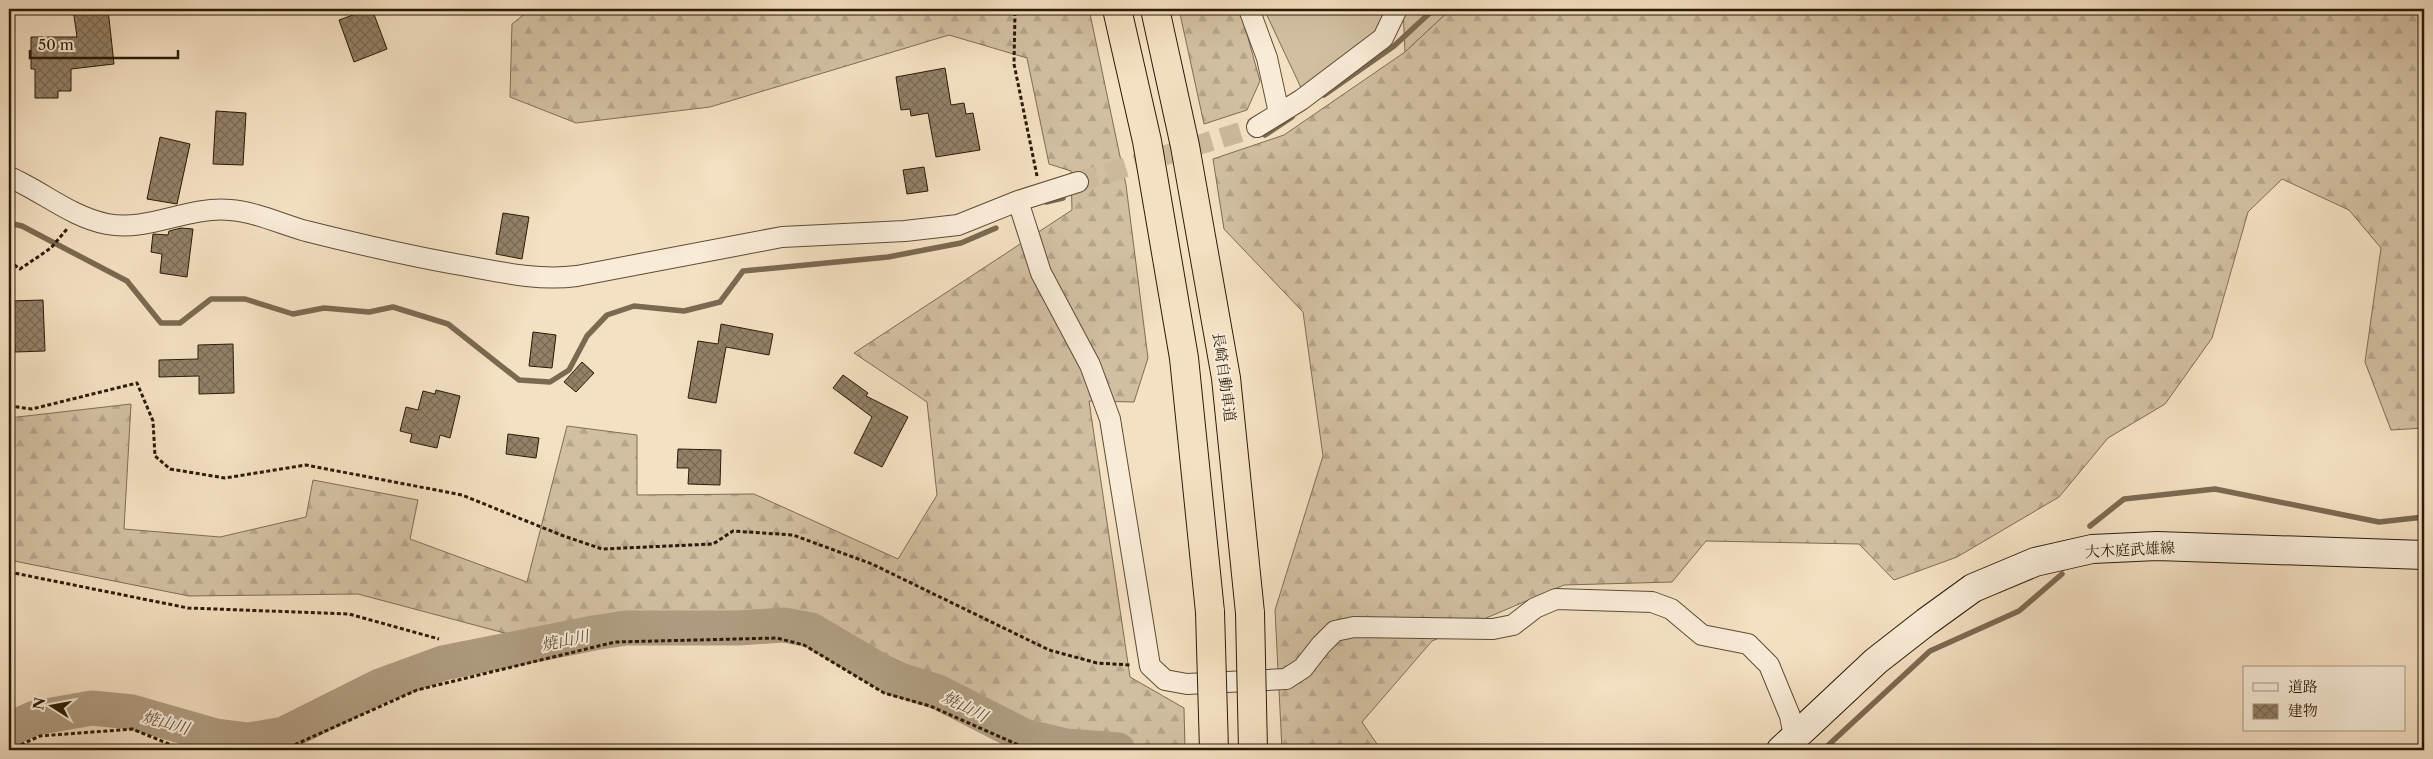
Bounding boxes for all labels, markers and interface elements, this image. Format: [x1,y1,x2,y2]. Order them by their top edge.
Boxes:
scale bar [30,28,178,60]
text: 50 m [38,35,74,54]
street label: 長崎自動車道 [1209,331,1240,423]
street label: 大木庭武雄線 [2085,538,2175,561]
water label: 焼山川 [540,625,592,654]
legend [2243,666,2406,732]
text: 道路 [2288,677,2318,696]
north arrow [28,682,78,732]
water label: 焼山川 [939,686,993,727]
text: N [29,696,49,711]
text: 建物 [2288,701,2318,720]
water label: 焼山川 [140,706,194,739]

